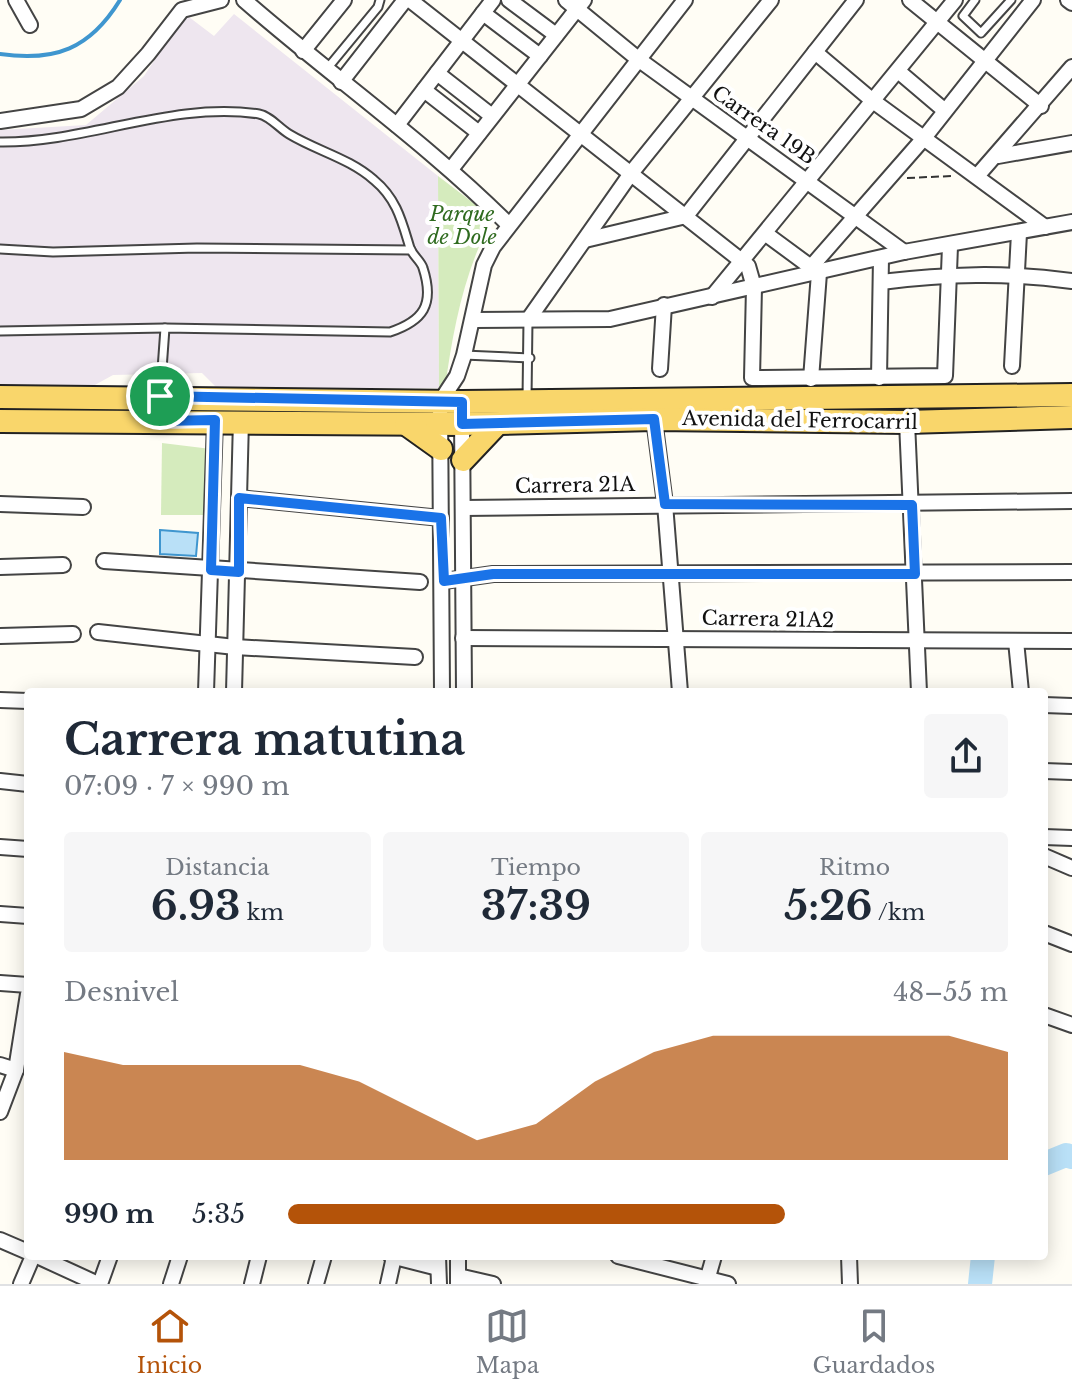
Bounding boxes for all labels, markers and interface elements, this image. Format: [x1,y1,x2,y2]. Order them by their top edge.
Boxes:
street label: Carrera 19B [708,81,820,169]
park label: Parque de Dole [427,202,497,249]
pin [126,362,194,430]
icon: arrive [138,374,182,418]
street label: Avenida del Ferrocarril [681,406,918,434]
street label: Carrera 21A [515,472,636,498]
street label: Carrera 21A2 [702,606,834,632]
text: Carrera matutina [64,712,466,767]
button: share [924,714,1008,798]
text: 07:09 · 7 × 990 m [64,770,289,802]
text: Distancia [165,854,269,881]
text: Tiempo [491,854,581,881]
text: Ritmo [819,854,890,881]
text: 6.93 [151,881,240,931]
text: 37:39 [481,881,591,931]
text: 5:26 [784,881,872,931]
text: km [240,899,284,926]
text: /km [872,899,925,926]
text: Desnivel [64,976,179,1008]
text: 48–55 m [893,976,1008,1008]
text: 990 m [64,1198,154,1230]
text: 5:35 [192,1198,245,1230]
tab: Inicio [137,1304,202,1379]
tab: Mapa [476,1304,539,1379]
tab: Guardados [813,1304,935,1379]

